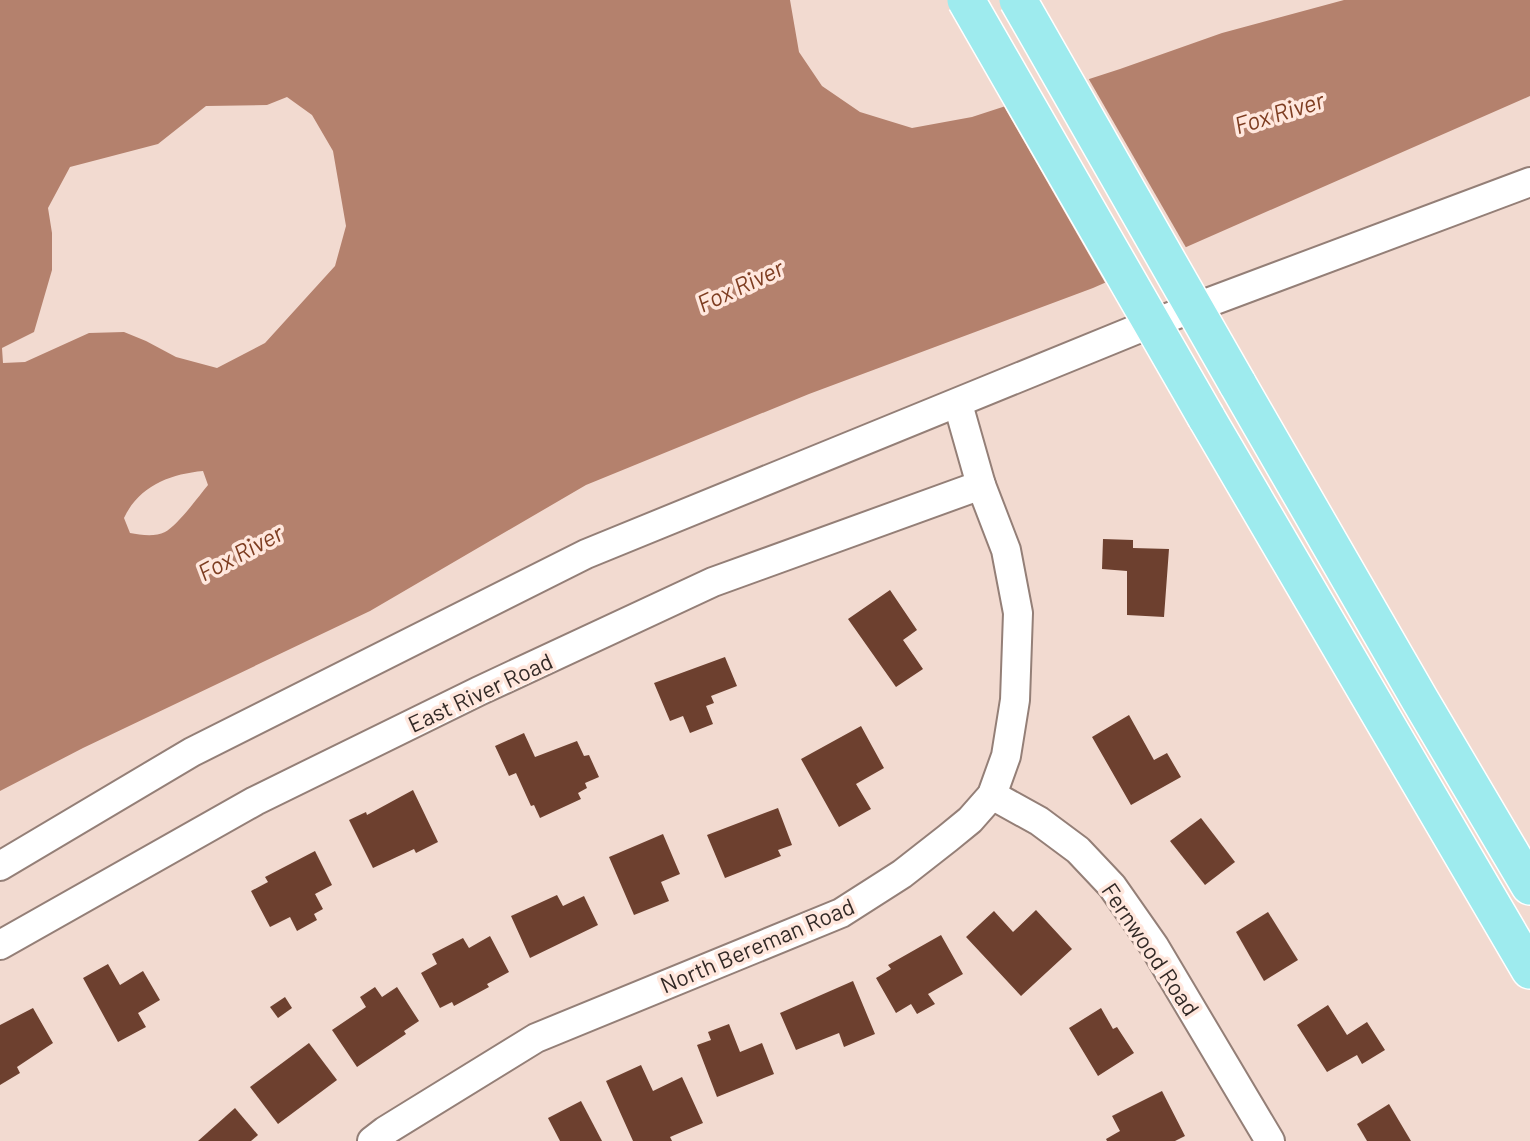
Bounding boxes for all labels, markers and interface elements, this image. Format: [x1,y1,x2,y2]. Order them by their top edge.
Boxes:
water label: Fox River [1231,84,1329,139]
water label: Fox River [692,252,789,318]
water label: Fox River [192,517,289,586]
street label: East River Road [403,646,557,738]
street label: Fernwood Road [1096,877,1206,1021]
street label: North Bereman Road [656,891,858,999]

